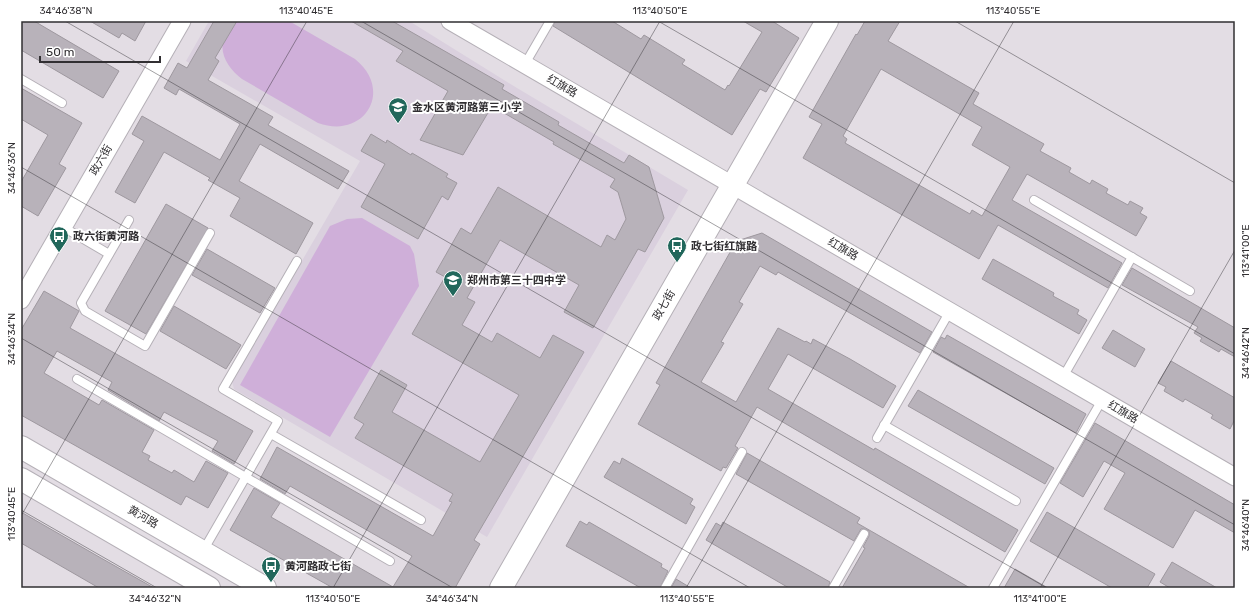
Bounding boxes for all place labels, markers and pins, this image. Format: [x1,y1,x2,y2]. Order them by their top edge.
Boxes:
school or university icon: 金水区黄河路第三小学 [387,96,409,124]
place label: 金水区黄河路第三小学 [412,101,522,114]
bus stop icon: 政六街黄河路 [48,225,70,253]
place label: 政六街黄河路 [73,230,140,243]
bus stop icon: 政七街红旗路 [666,235,688,263]
place label: 政七街红旗路 [691,240,758,253]
school or university icon: 郑州市第三十四中学 [442,269,464,297]
place label: 郑州市第三十四中学 [467,274,566,287]
bus stop icon: 黄河路政七街 [260,555,282,583]
place label: 黄河路政七街 [285,560,351,573]

